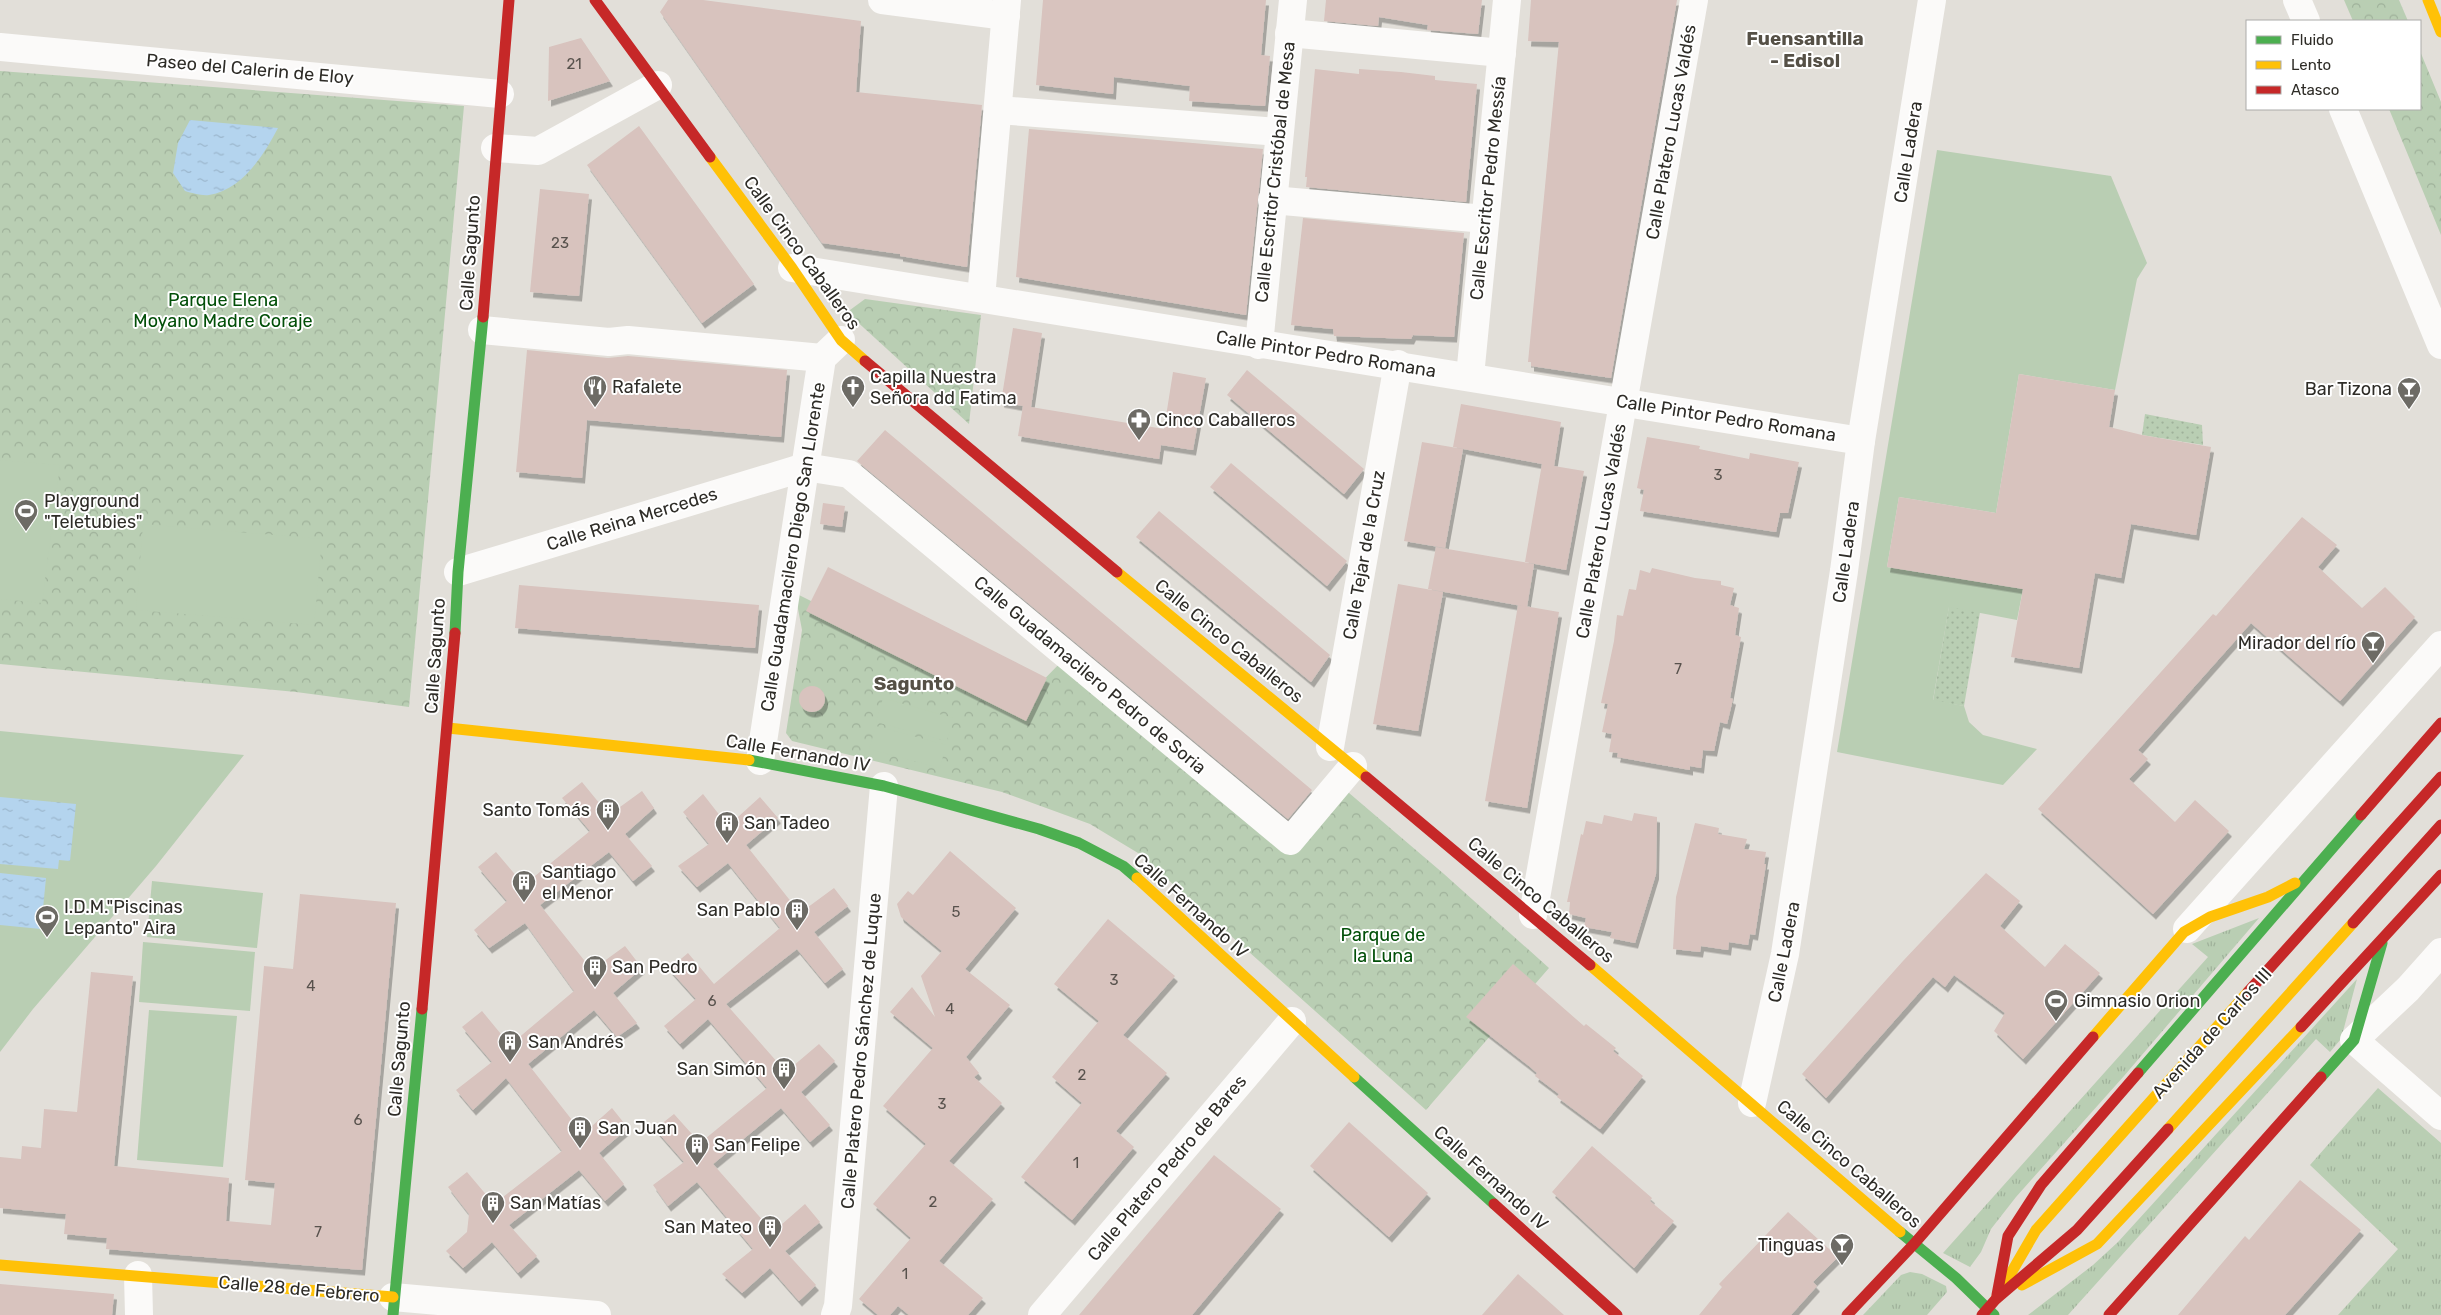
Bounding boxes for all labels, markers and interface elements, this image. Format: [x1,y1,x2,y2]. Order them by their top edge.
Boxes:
legend [2246,20,2421,110]
street label: Calle Platero Lucas Valdés [1641,23,1701,241]
district label: Fuensantilla - Edisol [1746,27,1864,72]
text: Fluido [2291,31,2334,49]
street label: Calle Escritor Cristóbal de Mesa [1250,40,1300,304]
street label: Paseo del Calerin de Eloy [145,49,355,89]
house number: 21 [566,55,582,73]
text: Lento [2291,56,2331,74]
street label: Calle Escritor Pedro Messía [1465,75,1511,301]
text: Atasco [2291,81,2339,99]
street label: Calle Ladera [1889,100,1927,204]
street label: Calle Cinco Caballeros [739,172,865,334]
street label: Calle Sagunto [455,194,485,312]
house number: 23 [551,234,569,252]
park label: Parque Elena Moyano Madre Coraje [133,289,313,332]
street label: Calle Pintor Pedro Romana [1214,326,1438,382]
place label: Capilla Nuestra Señora dd Fatima [870,366,1017,409]
restaurant icon: Rafalete [582,374,608,408]
church icon: Capilla Nuestra Señora dd Fatima [840,374,866,408]
place label: Rafalete [612,376,682,398]
bar icon: Bar Tizona [2396,376,2422,410]
place label: Bar Tizona [2305,378,2392,400]
street label: Calle Guadamacilero Diego San Llorente [756,381,830,713]
street label: Calle Pintor Pedro Romana [1614,390,1838,446]
pharmacy icon: Cinco Caballeros [1126,407,1152,441]
place label: Cinco Caballeros [1156,409,1296,431]
street label: Calle Platero Lucas Valdés [1571,422,1631,640]
house number: 3 [1713,466,1723,484]
street label: Calle Tejar de la Cruz [1338,469,1390,641]
street label: Calle Reina Mercedes [544,483,720,555]
place label: Playground "Teletubies" [44,490,142,533]
sports icon: Playground "Teletubies" [13,498,39,532]
street label: Calle Ladera [1828,500,1864,604]
street label: Calle Guadamacilero Pedro de Soria [969,571,1211,779]
street label: Calle Cinco Caballeros [1150,574,1308,708]
street label: Calle Sagunto [420,597,450,715]
bar icon: Mirador del río [2360,630,2386,664]
place label: Mirador del río [2238,632,2356,654]
house number: 7 [1674,660,1682,678]
district label: Sagunto [874,672,954,695]
street label: Calle Fernando IV [724,729,872,777]
building icon: Santo Tomás [595,797,621,831]
place label: Santo Tomás [483,799,590,821]
building icon: San Tadeo [714,810,740,844]
place label: San Tadeo [744,812,830,834]
street label: Calle Cinco Caballeros [1463,832,1619,968]
street label: Calle Fernando IV [1129,849,1253,963]
place label: Santiago el Menor [542,861,616,904]
building icon: Santiago el Menor [511,869,537,903]
street label: Calle Platero Pedro Sánchez de Luque [836,892,886,1210]
place label: I.D.M."Piscinas Lepanto" Aira [64,896,183,939]
building icon: San Pablo [784,897,810,931]
place label: San Pablo [697,899,780,921]
street label: Calle Ladera [1763,900,1805,1004]
house number: 5 [952,903,961,921]
sports icon: I.D.M."Piscinas Lepanto" Aira [34,904,60,938]
park label: Parque de la Luna [1341,924,1425,967]
building icon: San Pedro [582,954,608,988]
place label: San Pedro [612,956,698,978]
street label: Avenida de Carlos III [2147,963,2277,1103]
house number: 3 [1109,971,1119,989]
house number: 4 [306,977,316,995]
sports icon: Gimnasio Orion [2043,988,2069,1022]
place label: Gimnasio Orion [2074,990,2200,1012]
house number: 6 [707,992,717,1010]
street label: Calle Sagunto [383,1000,415,1118]
house number: 4 [945,1000,955,1018]
building icon: San Andrés [497,1029,523,1063]
place label: San Andrés [528,1031,624,1053]
building icon: San Simón [771,1056,797,1090]
place label: San Simón [677,1058,766,1080]
house number: 2 [1078,1066,1087,1084]
street label: Calle Platero Pedro de Bares [1083,1070,1251,1266]
house number: 3 [937,1095,947,1113]
street label: Calle Cinco Caballeros [1772,1095,1926,1233]
house number: 6 [353,1111,363,1129]
building icon: San Juan [567,1115,593,1149]
place label: San Juan [598,1117,677,1139]
street label: Calle Fernando IV [1429,1121,1553,1235]
building icon: San Felipe [684,1132,710,1166]
place label: San Felipe [714,1134,800,1156]
house number: 1 [1073,1154,1079,1172]
building icon: San Matías [480,1190,506,1224]
place label: San Matías [510,1192,601,1214]
house number: 2 [929,1193,938,1211]
building icon: San Mateo [757,1214,783,1248]
place label: San Mateo [664,1216,752,1238]
house number: 7 [314,1223,322,1241]
bar icon: Tinguas [1829,1232,1855,1266]
place label: Tinguas [1758,1234,1824,1256]
house number: 1 [902,1265,908,1283]
street label: Calle 28 de Febrero [218,1271,380,1307]

